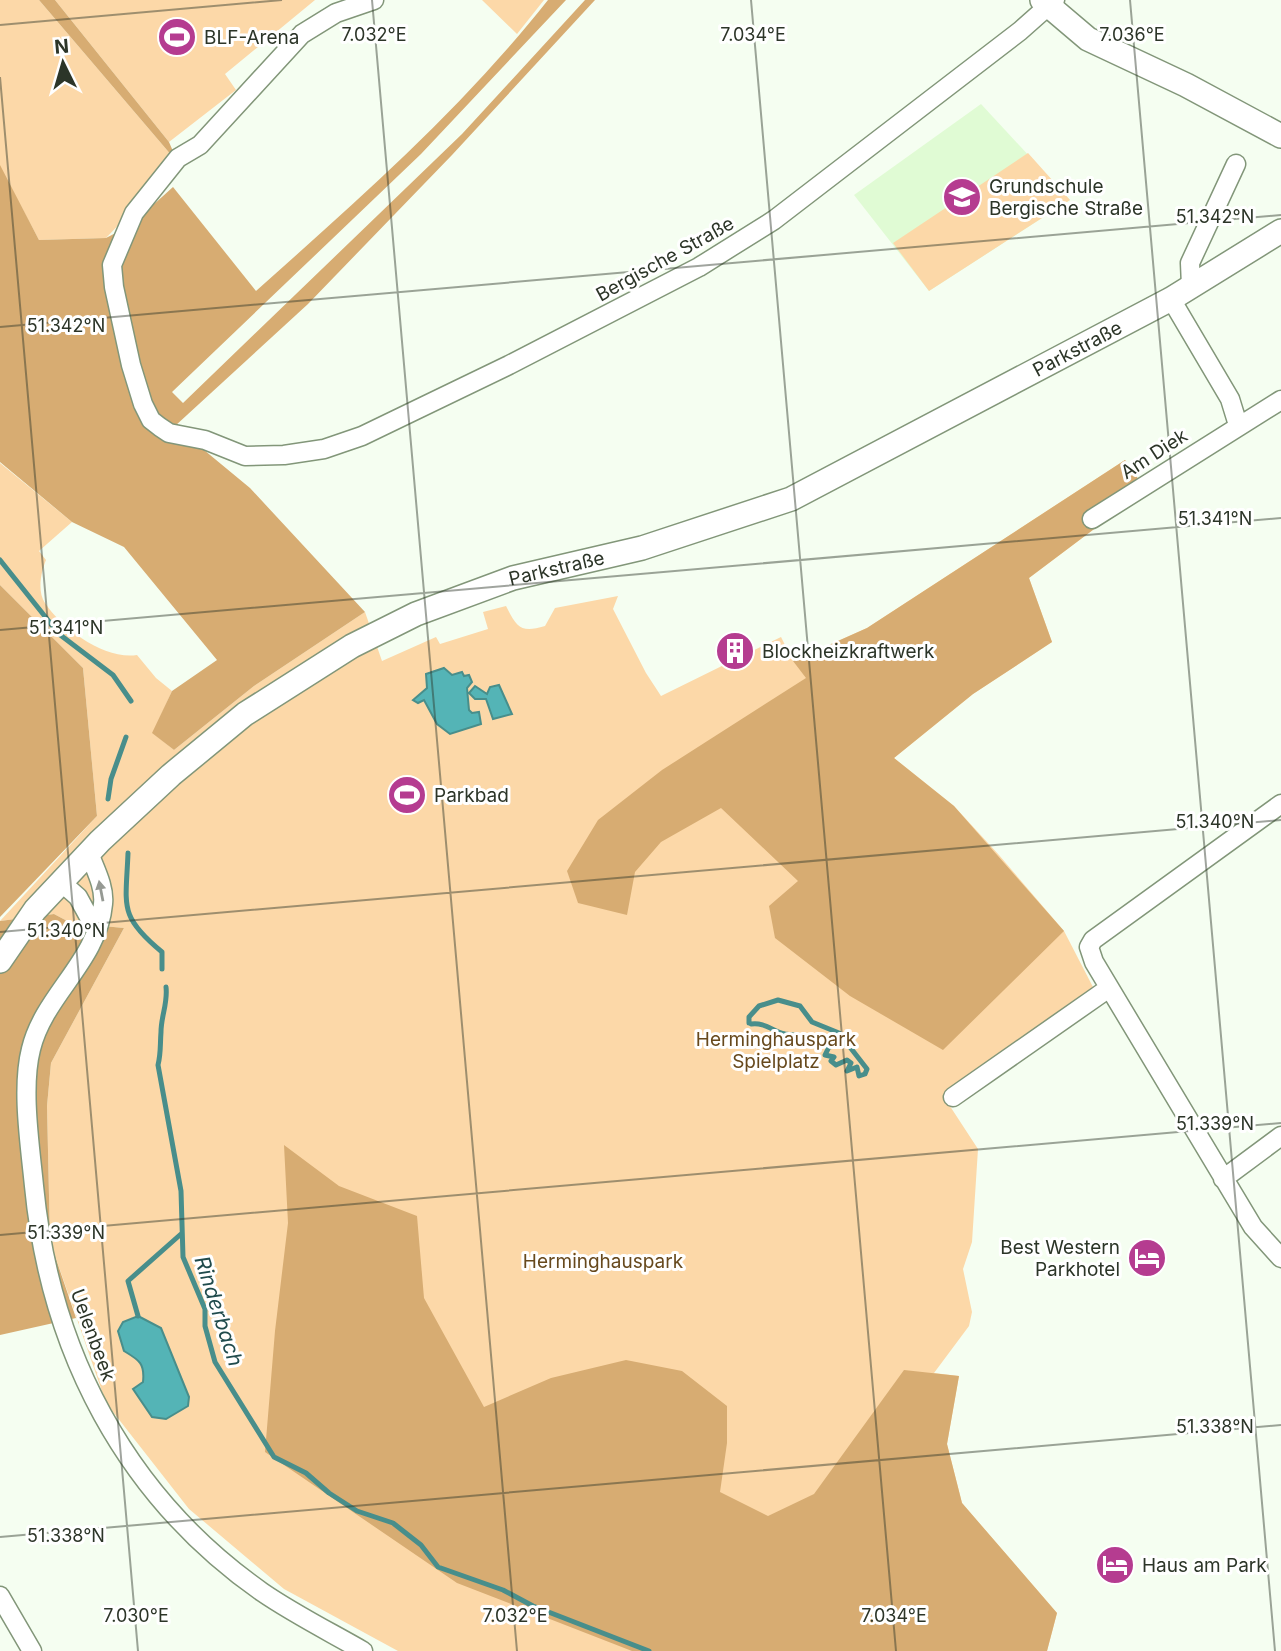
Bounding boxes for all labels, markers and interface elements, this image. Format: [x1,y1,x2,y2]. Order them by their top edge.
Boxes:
sports icon: BLF-Arena [156,16,198,58]
text: 7.032°E [341,24,407,45]
text: 7.034°E [720,24,786,45]
text: 7.036°E [1099,24,1165,45]
place label: BLF-Arena [204,26,299,49]
north arrow [28,28,98,98]
text: N [53,34,70,59]
place label: Grundschule Bergische Straße [989,175,1143,220]
school or university icon: Grundschule Bergische Straße [941,176,983,218]
text: 51.342°N [1176,206,1254,227]
street label: Bergische Straße [592,212,738,306]
text: 51.342°N [27,315,105,336]
street label: Parkstraße [1029,315,1126,381]
street label: Am Diek [1116,424,1192,484]
text: 51.341°N [1178,508,1252,529]
street label: Parkstraße [506,546,607,590]
text: 51.341°N [29,617,103,638]
building icon: Blockheizkraftwerk [714,630,756,672]
place label: Blockheizkraftwerk [762,640,935,663]
sports icon: Parkbad [386,774,428,816]
place label: Parkbad [434,784,509,807]
text: 51.340°N [1176,811,1254,832]
one-way arrow [96,880,107,902]
text: 51.340°N [27,920,105,941]
park label: Herminghauspark Spielplatz [696,1028,857,1073]
text: 51.339°N [1176,1113,1254,1134]
text: 51.339°N [27,1222,105,1243]
place label: Best Western Parkhotel [1000,1236,1120,1281]
hotel icon: Best Western Parkhotel [1126,1237,1168,1279]
park label: Herminghauspark [523,1250,684,1273]
water label: Rinderbach [189,1253,249,1369]
street label: Uelenbeek [66,1286,120,1385]
text: 51.338°N [1176,1416,1254,1437]
text: 51.338°N [27,1525,105,1546]
hotel icon: Haus am Park [1094,1544,1136,1586]
place label: Haus am Park [1142,1554,1267,1577]
text: 7.030°E [103,1605,169,1626]
text: 7.032°E [482,1605,548,1626]
text: 7.034°E [861,1605,927,1626]

